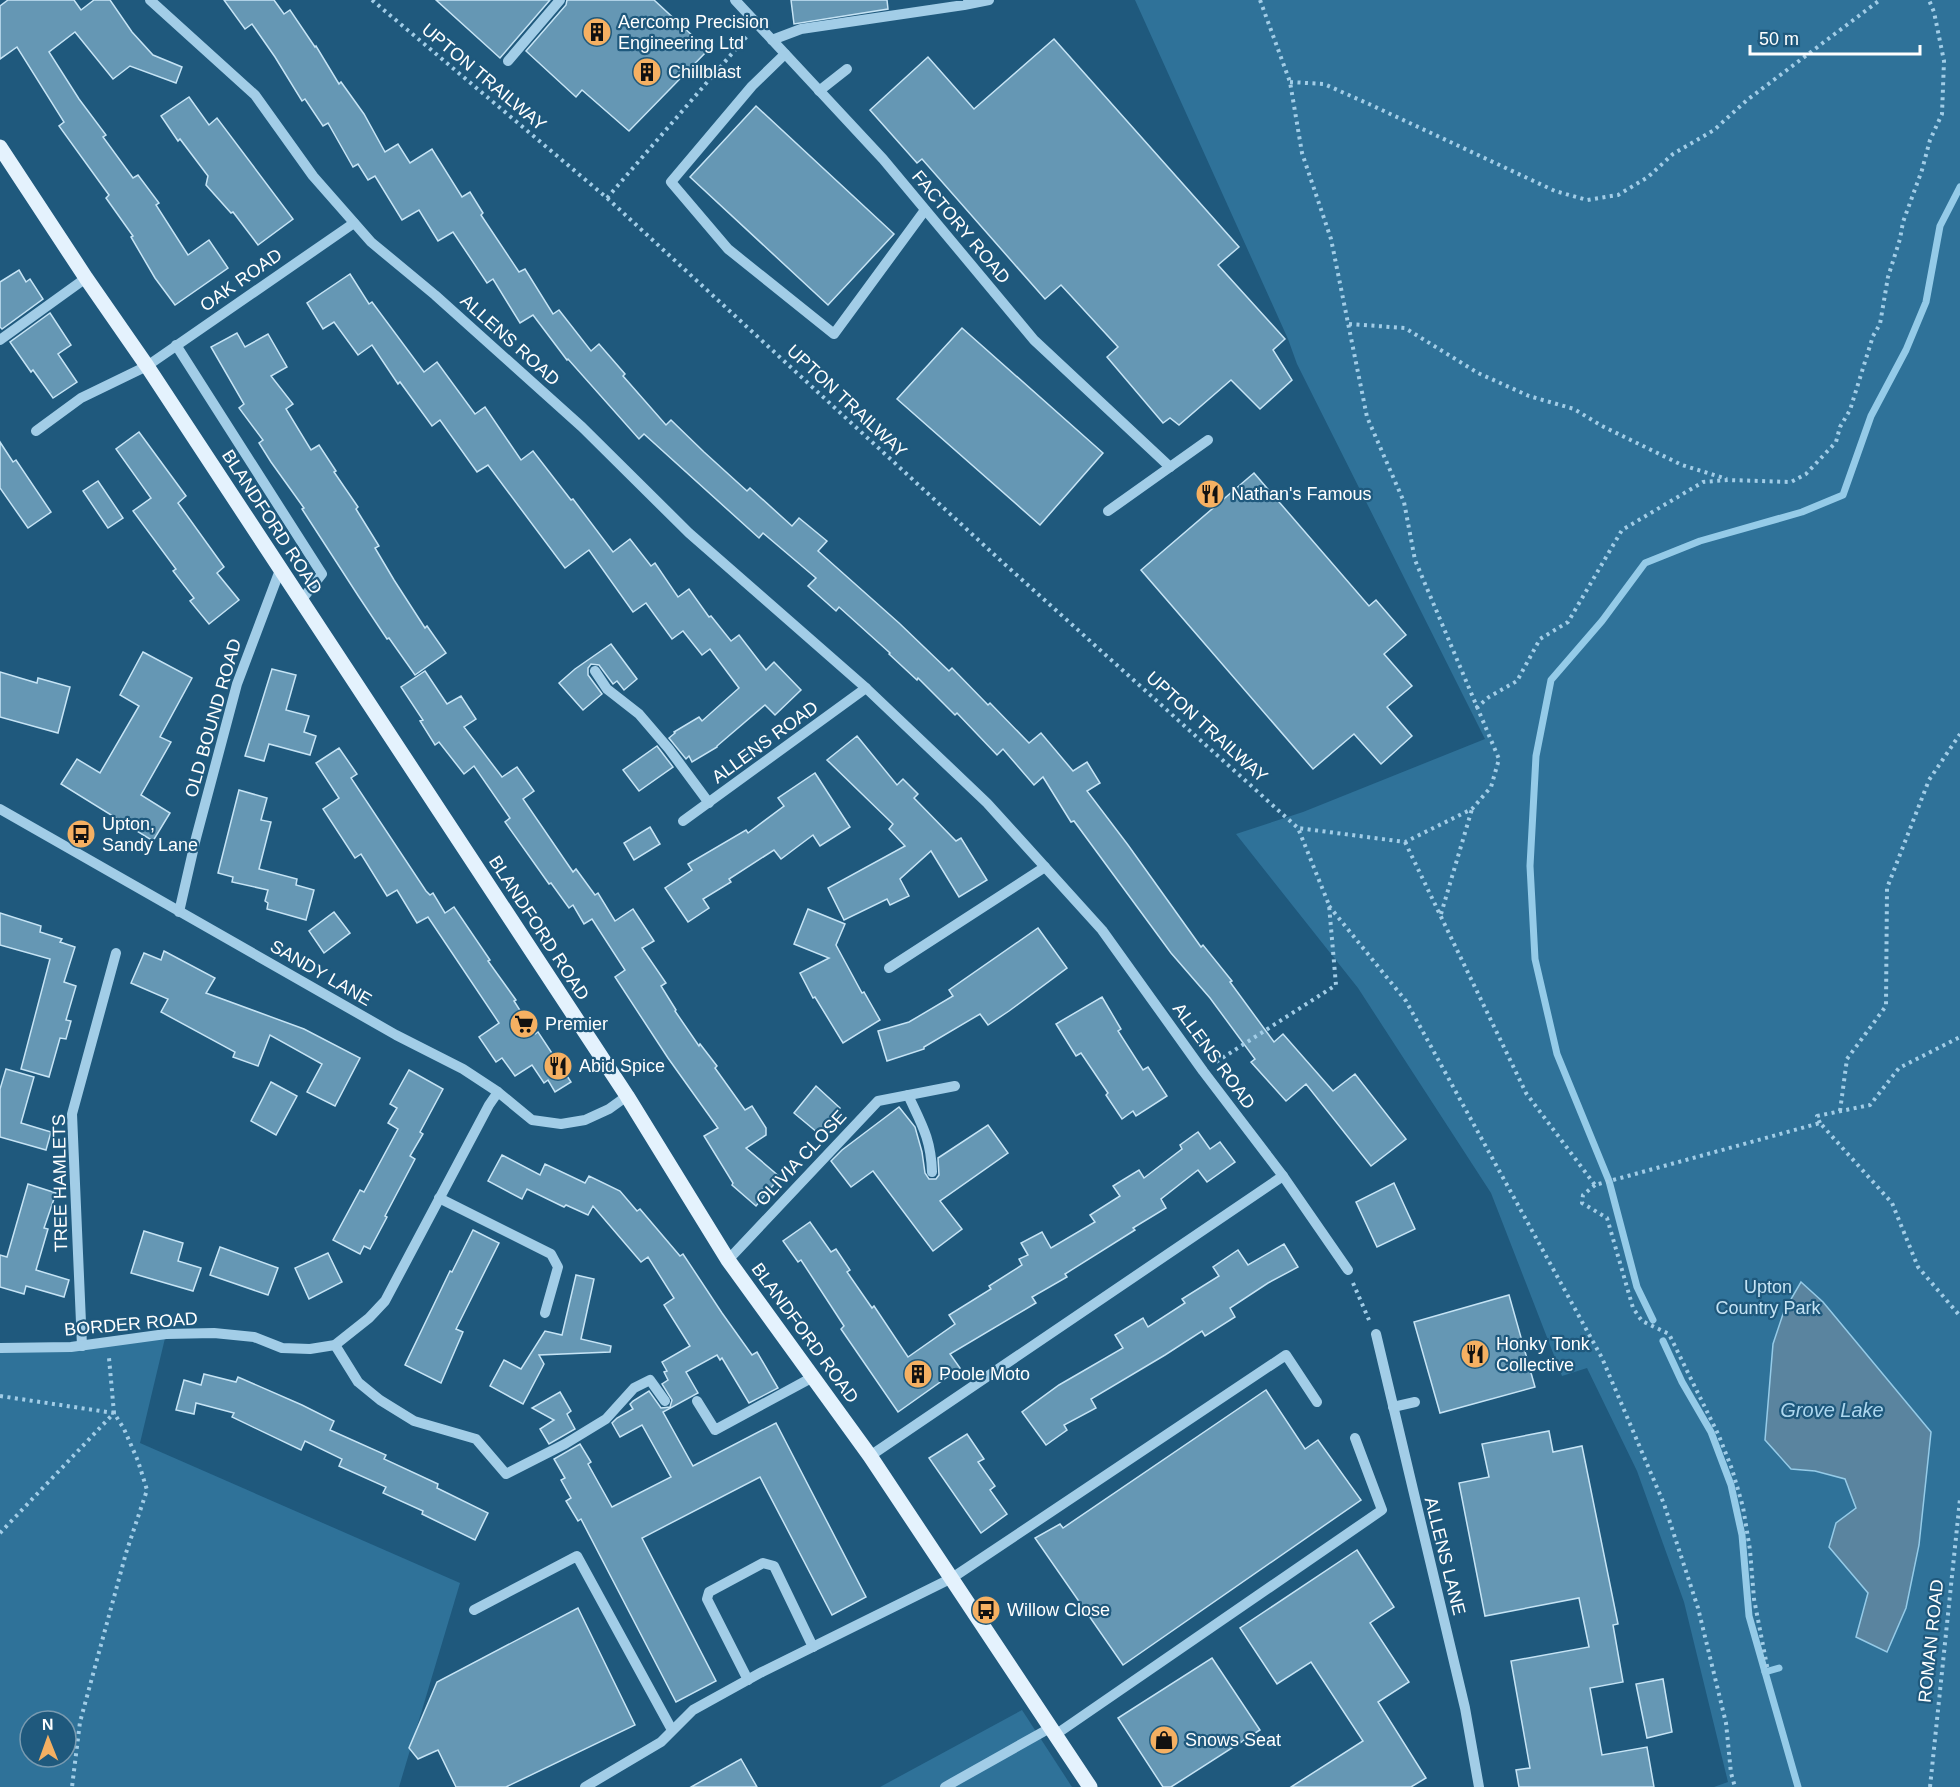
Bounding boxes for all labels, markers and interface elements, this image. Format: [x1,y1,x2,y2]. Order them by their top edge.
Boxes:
place label: Aercomp Precision Engineering Ltd [618,12,769,53]
building icon: Aercomp Precision Engineering Ltd [581,16,613,48]
scale bar [1750,18,1920,56]
street label: UPTON TRAILWAY [418,19,550,135]
text: 50 m [1759,29,1799,49]
building icon: Chillblast [631,56,663,88]
place label: Chillblast [668,62,741,82]
street label: FACTORY ROAD [908,167,1014,287]
street label: OAK ROAD [196,245,286,315]
street label: ALLENS ROAD [456,290,564,390]
street label: UPTON TRAILWAY [783,340,911,462]
street label: BLANDFORD ROAD [218,446,326,598]
restaurant icon: Nathan's Famous [1194,478,1226,510]
place label: Nathan's Famous [1231,484,1372,504]
street label: OLD BOUND ROAD [181,636,245,800]
street label: UPTON TRAILWAY [1142,667,1272,787]
street label: ALLENS ROAD [708,697,822,787]
place label: Upton, Sandy Lane [102,814,198,855]
bus stop icon: Upton, Sandy Lane [65,818,97,850]
street label: BLANDFORD ROAD [485,852,593,1004]
street label: SANDY LANE [267,936,375,1010]
street label: ALLENS ROAD [1169,999,1259,1113]
supermarket icon: Premier [508,1008,540,1040]
place label: Premier [545,1014,608,1034]
restaurant icon: Abid Spice [542,1050,574,1082]
place label: Abid Spice [579,1056,665,1076]
street label: OLIVIA CLOSE [752,1106,850,1210]
street label: TREE HAMLETS [49,1114,71,1252]
street label: BLANDFORD ROAD [748,1259,862,1407]
park label: Upton Country Park [1715,1277,1822,1318]
street label: BORDER ROAD [63,1308,199,1340]
place label: Honky Tonk Collective [1496,1334,1591,1375]
restaurant icon: Honky Tonk Collective [1459,1338,1491,1370]
building icon: Poole Moto [902,1358,934,1390]
place label: Poole Moto [939,1364,1030,1384]
water label: Grove Lake [1780,1399,1884,1421]
street label: ALLENS LANE [1421,1495,1469,1617]
street label: ROMAN ROAD [1915,1578,1947,1704]
bus stop icon: Willow Close [970,1594,1002,1626]
place label: Willow Close [1007,1600,1110,1620]
north arrow [18,1709,78,1769]
text: N [42,1716,54,1733]
shop icon: Snows Seat [1148,1724,1180,1756]
place label: Snows Seat [1185,1730,1281,1750]

